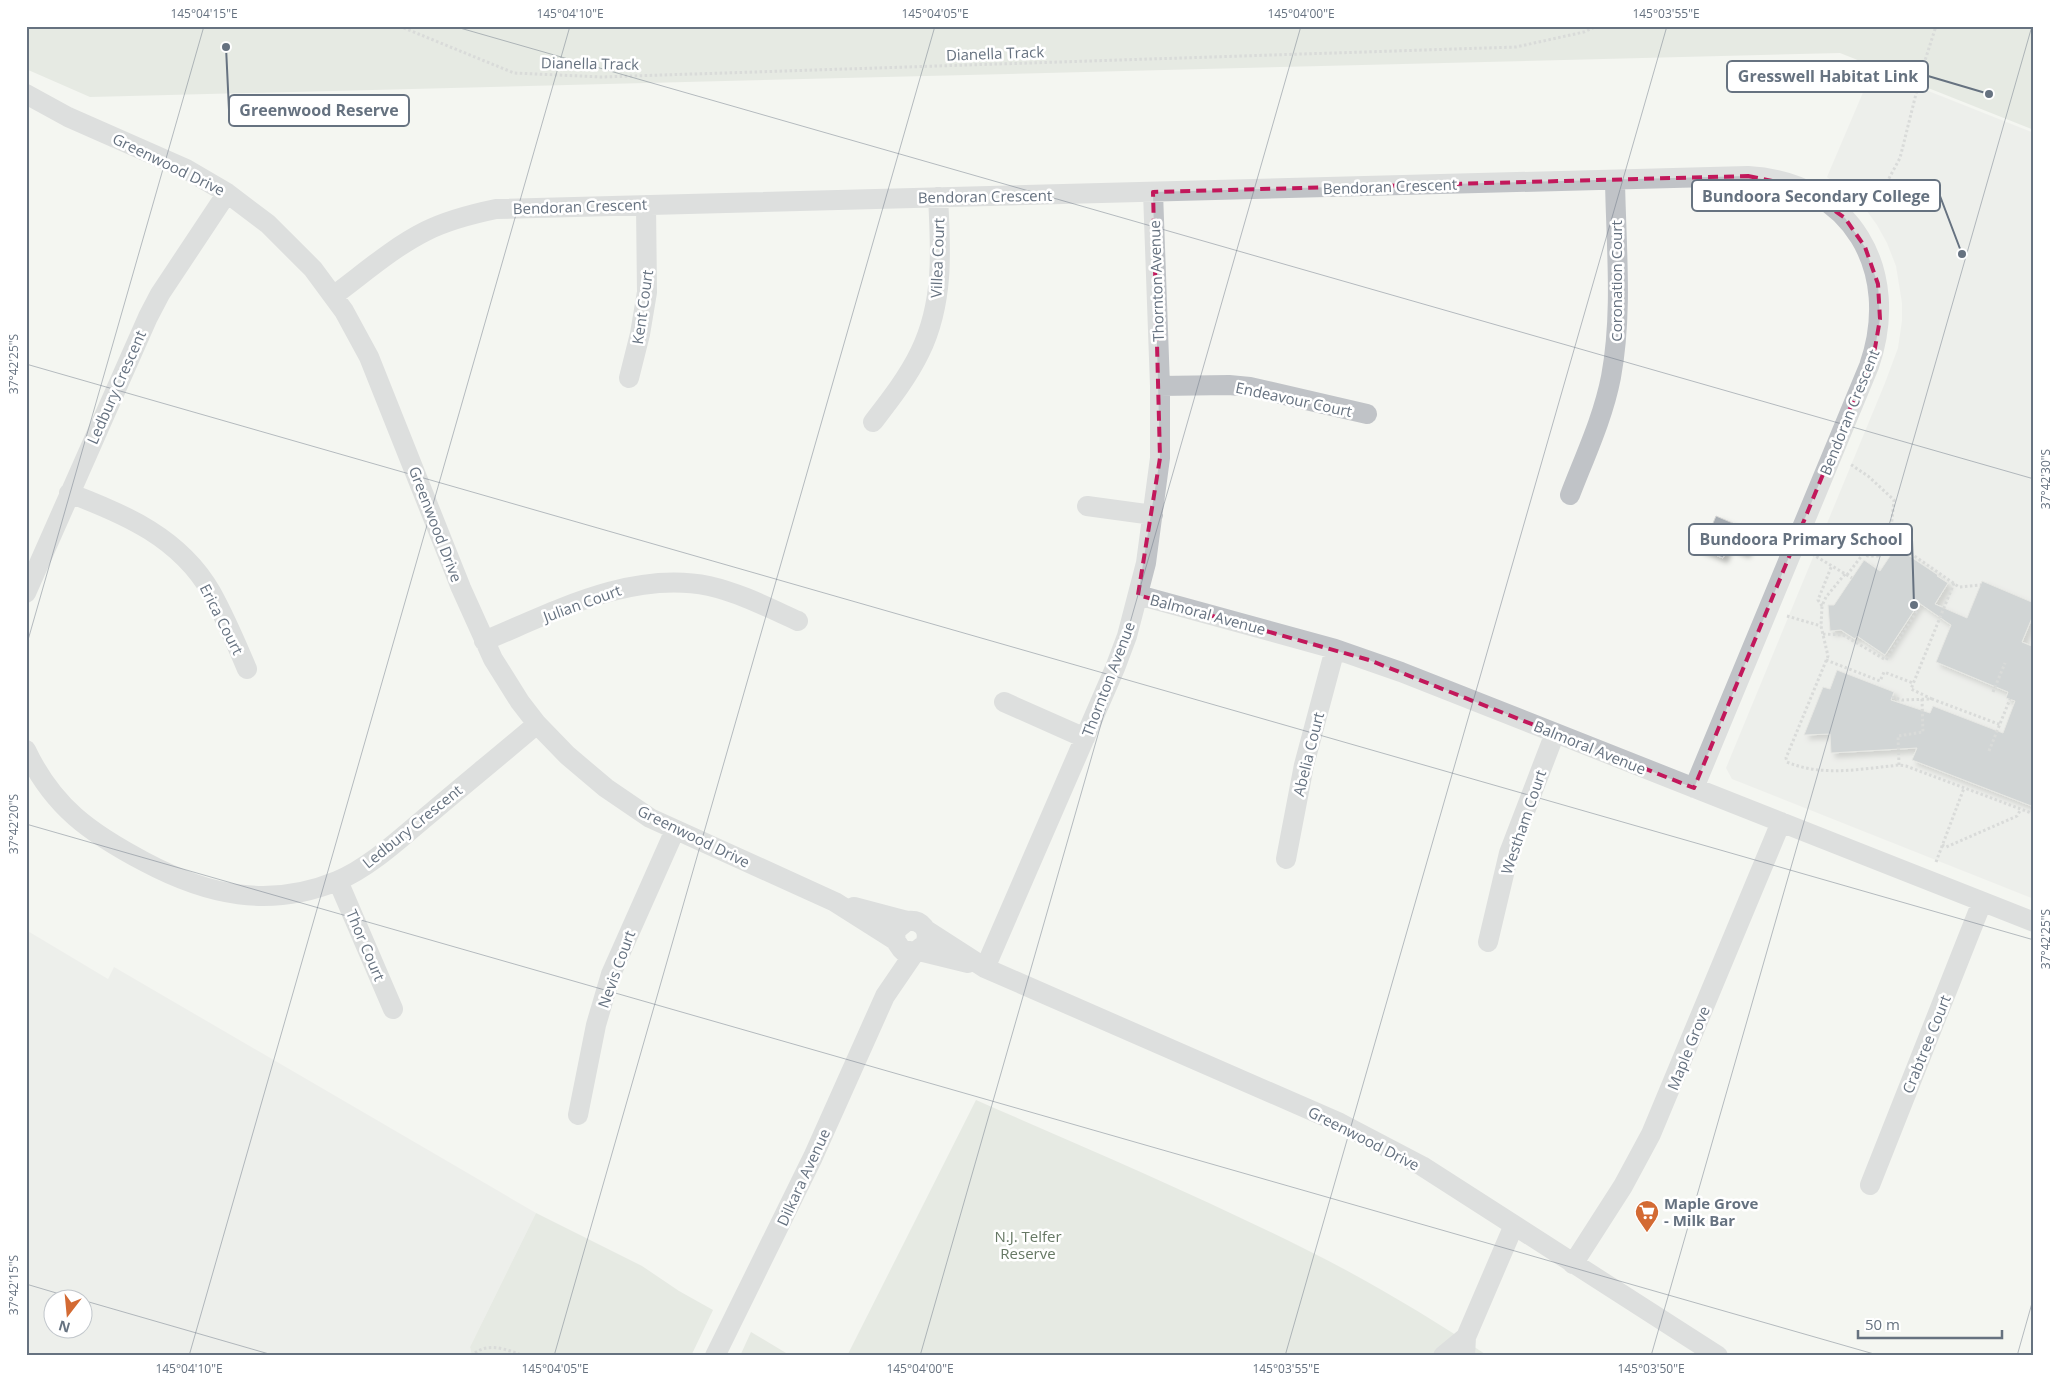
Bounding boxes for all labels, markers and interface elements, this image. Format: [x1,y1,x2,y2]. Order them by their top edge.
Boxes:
text: 145°04'15"E [170,5,238,22]
text: 145°04'10"E [536,5,604,22]
text: 145°04'05"E [901,5,969,22]
text: 145°04'00"E [1267,5,1335,22]
text: 145°03'55"E [1632,5,1700,22]
street label: Dianella Track [946,41,1045,65]
street label: Dianella Track [541,52,639,74]
callout: Gresswell Habitat Link [1727,61,1928,92]
text: Gresswell Habitat Link [1738,65,1918,87]
callout: Greenwood Reserve [229,95,409,126]
text: Greenwood Reserve [239,99,399,121]
street label: Greenwood Drive [110,128,228,200]
street label: Bendoran Crescent [1322,174,1458,198]
callout: Bundoora Secondary College [1692,180,1940,211]
street label: Bendoran Crescent [918,185,1052,207]
text: Bundoora Secondary College [1702,185,1930,207]
street label: Bendoran Crescent [512,194,648,218]
street label: Villea Court [926,218,948,298]
street label: Thornton Avenue [1144,220,1168,342]
street label: Coronation Court [1606,220,1626,342]
street label: Kent Court [627,268,657,346]
street label: Ledbury Crescent [82,327,150,447]
text: 37°42'25"S [5,334,22,394]
street label: Bendoran Crescent [1815,346,1883,478]
street label: Endeavour Court [1234,377,1354,421]
text: 37°42'30"S [2037,449,2054,509]
street label: Greenwood Drive [405,463,467,585]
callout: Bundoora Primary School [1689,524,1912,555]
text: Bundoora Primary School [1699,528,1903,550]
street label: Erica Court [196,580,248,658]
street label: Julian Court [538,580,624,627]
street label: Balmoral Avenue [1148,589,1268,639]
street label: Thornton Avenue [1077,619,1139,739]
street label: Abelia Court [1288,710,1328,798]
street label: Balmoral Avenue [1531,715,1649,779]
street label: Westham Court [1496,767,1550,877]
street label: Ledbury Crescent [358,780,466,872]
text: 37°42'20"S [5,794,22,854]
street label: Greenwood Drive [635,800,753,872]
street label: Thor Court [342,906,390,984]
text: 37°42'25"S [2037,909,2054,969]
street label: Nevis Court [593,927,639,1011]
street label: Crabtree Court [1897,992,1955,1096]
street label: Maple Grove [1662,1003,1714,1093]
street label: Greenwood Drive [1305,1101,1423,1175]
street label: Dilkara Avenue [772,1125,834,1229]
place label: Maple Grove - Milk Bar [1664,1193,1759,1230]
supermarket icon: Maple Grove - Milk Bar [1634,1199,1660,1233]
park label: N.J. Telfer Reserve [994,1226,1062,1263]
text: 37°42'15"S [5,1255,22,1315]
north arrow [42,1290,92,1340]
scale bar [1858,1307,2001,1339]
text: 50 m [1865,1314,1900,1334]
text: N [56,1316,72,1338]
text: 145°04'10"E [155,1360,223,1377]
text: 145°04'05"E [521,1360,589,1377]
text: 145°04'00"E [886,1360,954,1377]
text: 145°03'55"E [1252,1360,1320,1377]
text: 145°03'50"E [1617,1360,1685,1377]

